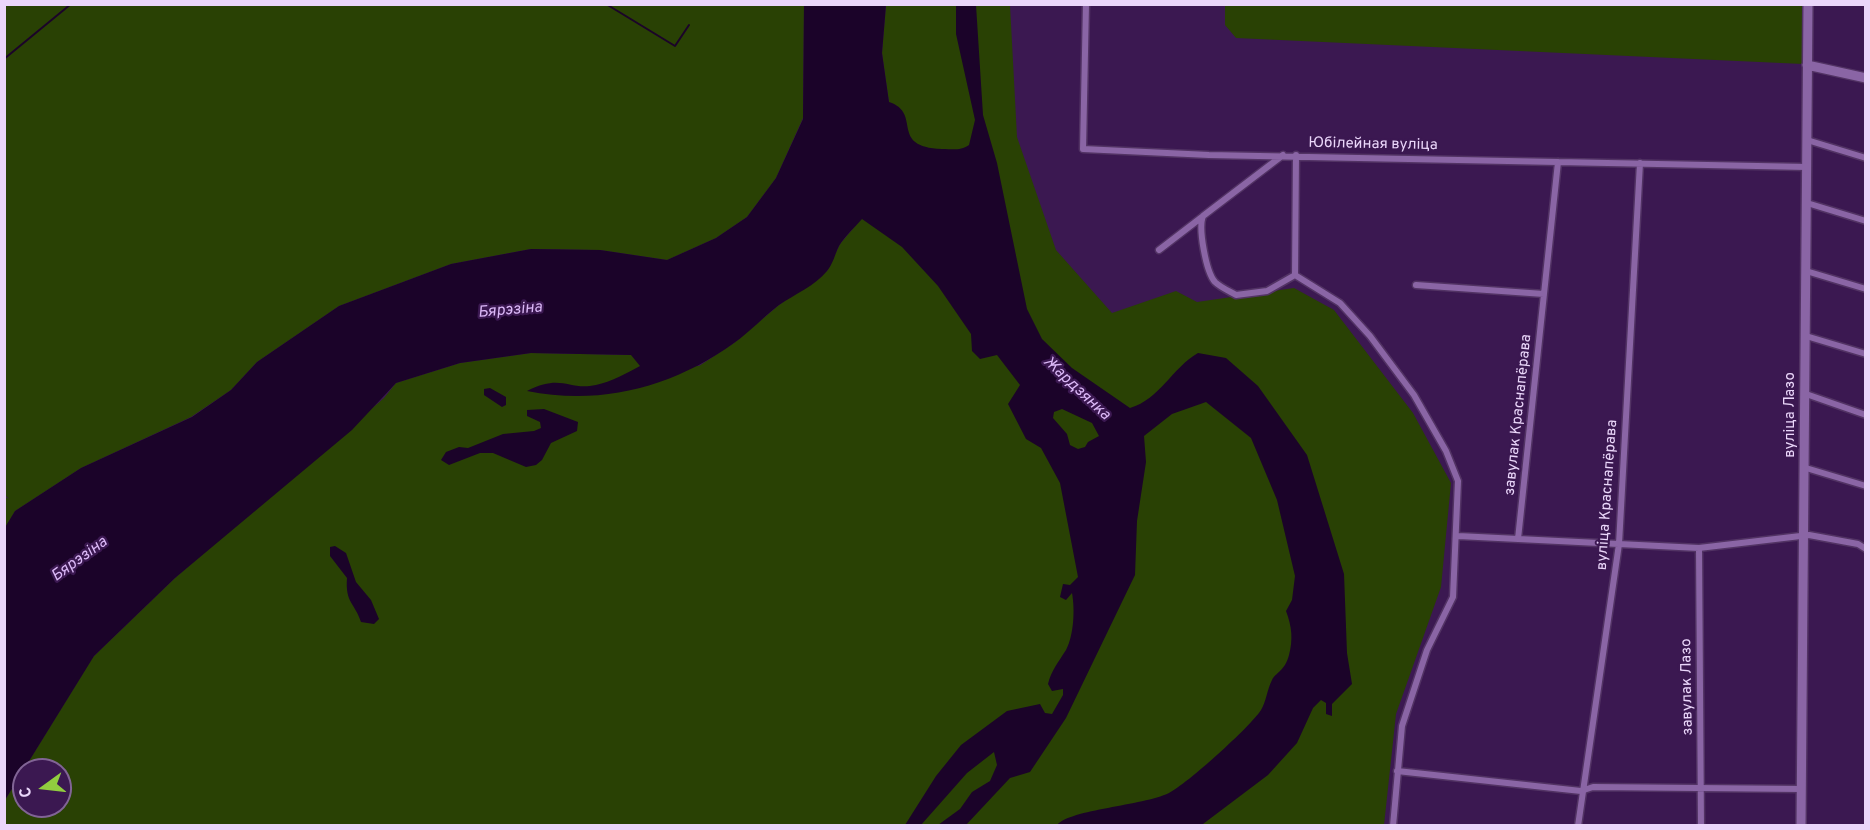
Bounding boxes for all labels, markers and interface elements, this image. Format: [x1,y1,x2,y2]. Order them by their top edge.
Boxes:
street label: Юбілейная вуліца [1308,135,1438,155]
water label: Бярэзіна [477,299,543,323]
street label: завулак Краснапёрава [1502,333,1536,497]
water label: Жардзянка [1038,353,1114,425]
street label: вуліца Лазо [1782,372,1800,458]
street label: вуліца Краснапёрава [1594,419,1622,571]
water label: Бярэзіна [48,533,112,587]
street label: завулак Лазо [1678,638,1698,736]
north arrow [12,758,72,818]
text: С [16,785,38,800]

